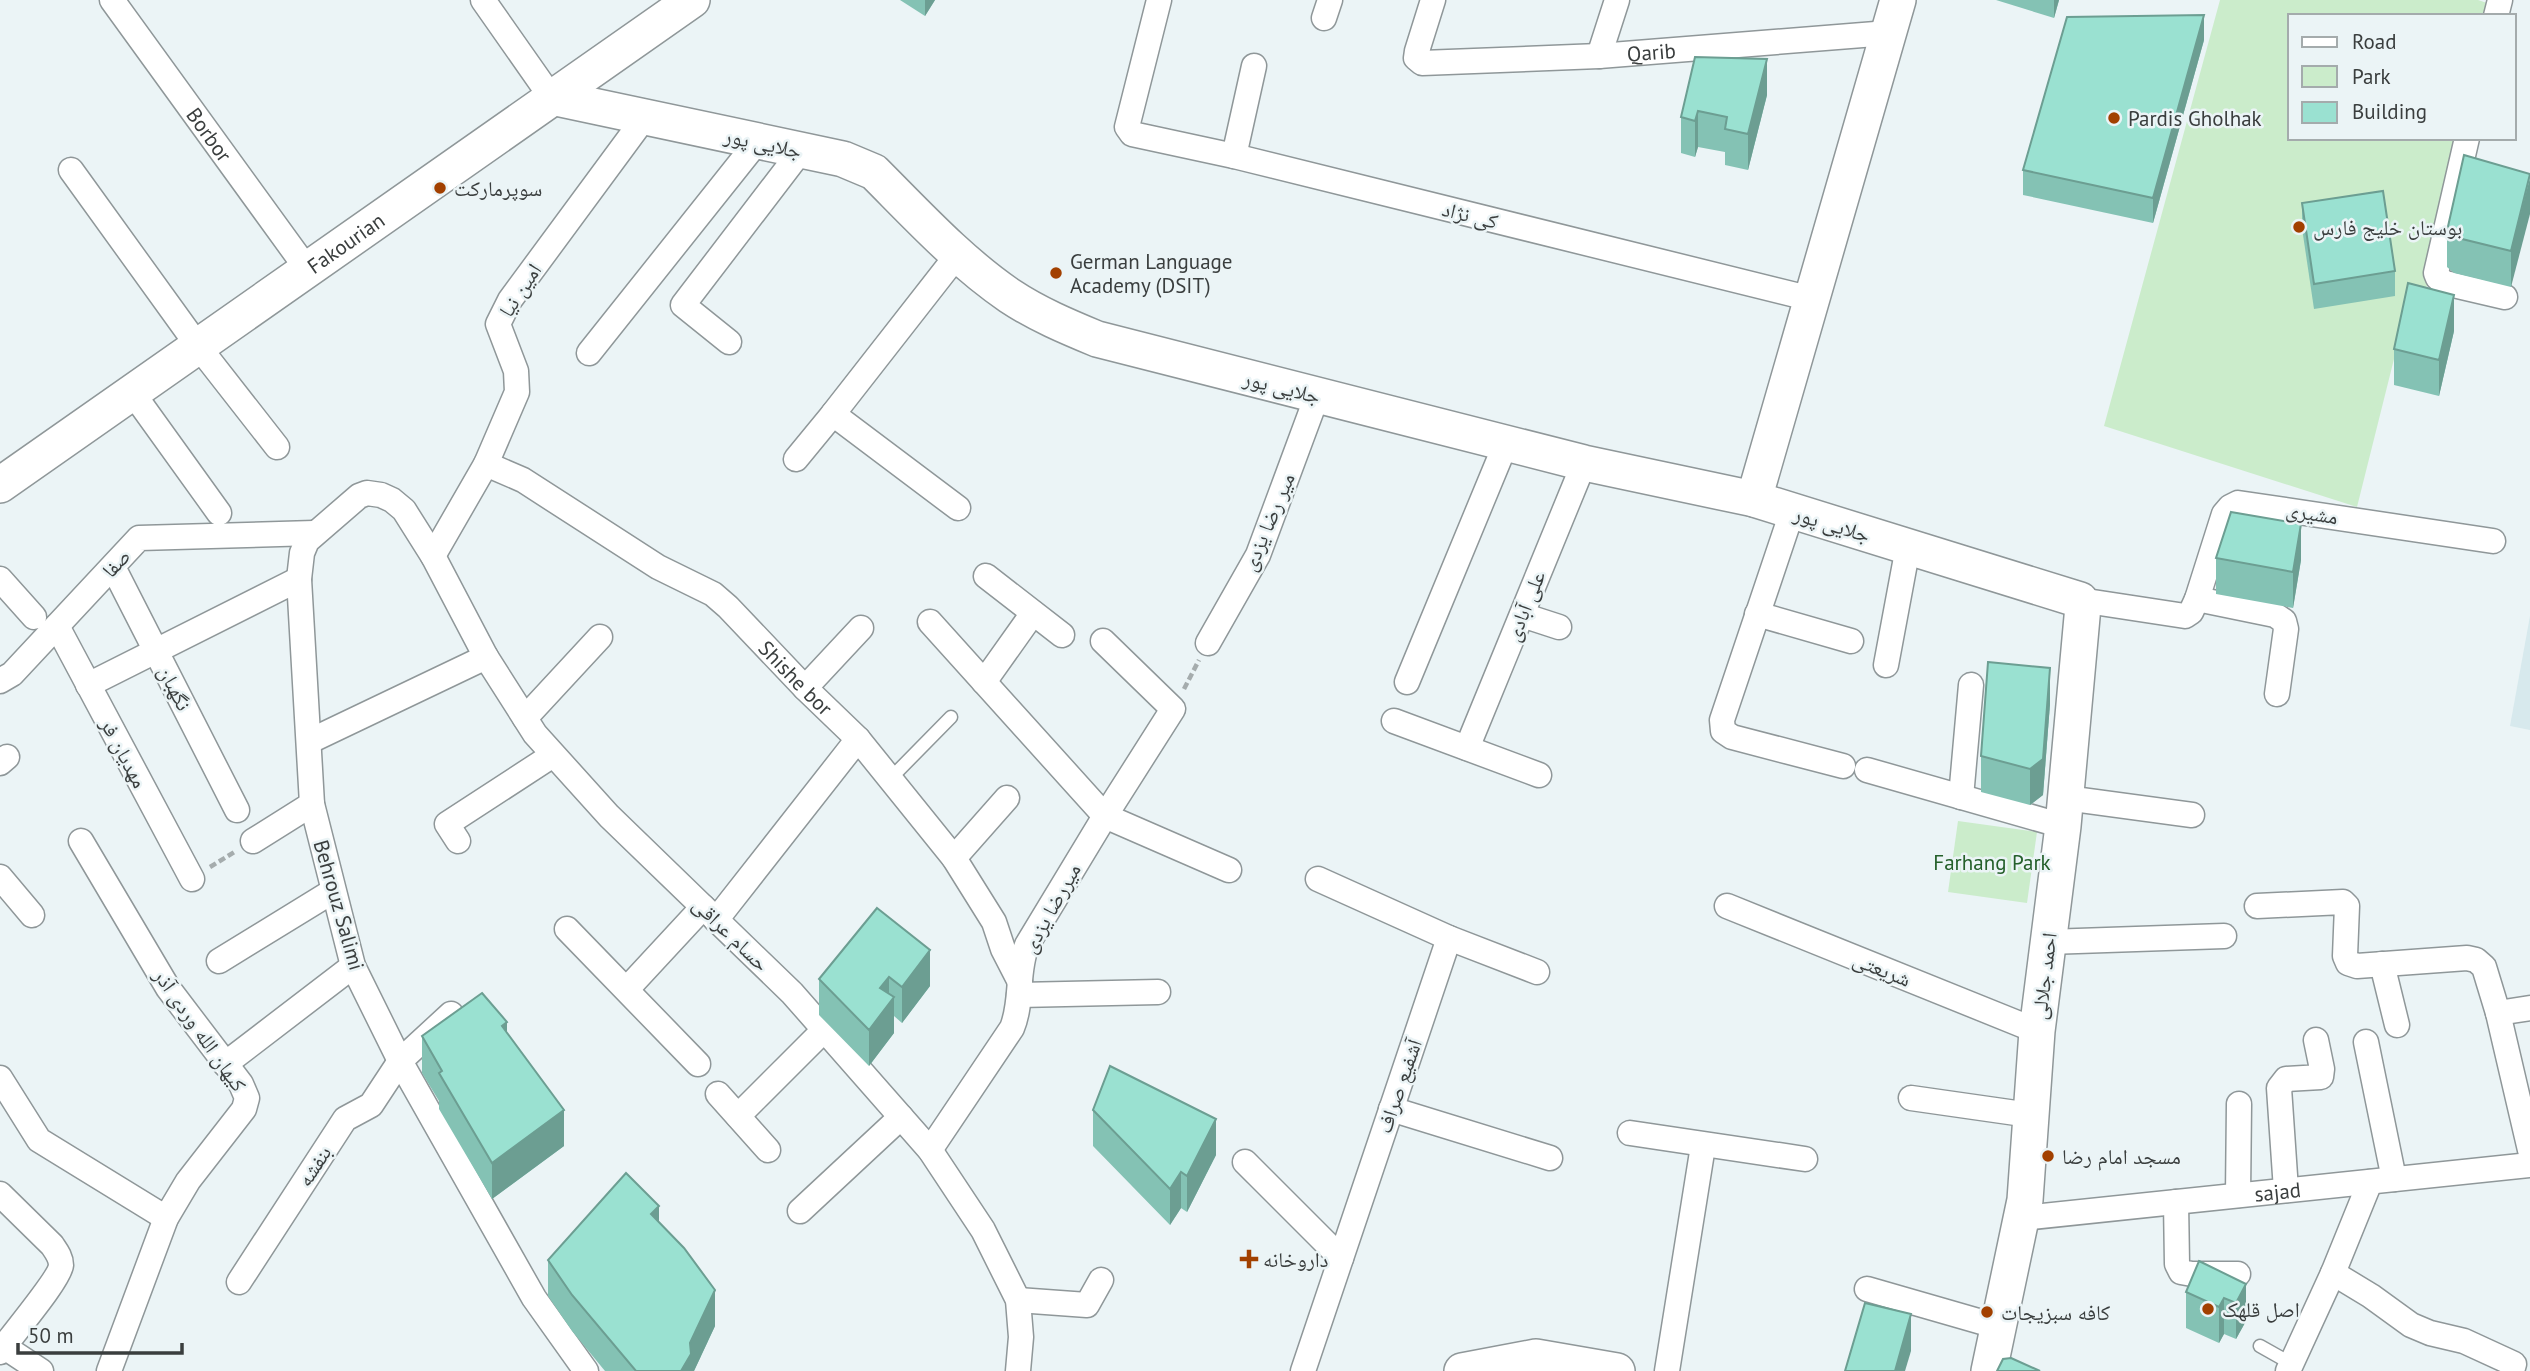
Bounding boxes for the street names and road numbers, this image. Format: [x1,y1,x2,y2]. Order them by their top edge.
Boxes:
street label: Qarib [1626,36,1677,67]
street label: Borbor [181,102,238,167]
street label: جلایی پور [721,121,804,164]
street label: کی نژاد [1439,195,1501,235]
street label: Fakourian [302,206,390,279]
street label: امین نیا [493,258,547,322]
street label: جلایی پور [1240,364,1323,410]
street label: میر رضا یزدی [1235,469,1301,575]
street label: مشیری [2284,496,2340,530]
street label: جلایی پور [1790,499,1874,548]
street label: صفا [96,543,136,583]
street label: علی آبادی [1499,566,1551,645]
street label: Shishe bor [753,634,839,721]
street label: نگهبان [152,661,198,715]
street label: مهدیان فر [94,713,154,793]
street label: Behrouz Salimi [307,837,371,973]
street label: میررضا یزدی [1015,858,1087,958]
street label: حسام عراقی [686,891,775,978]
street label: احمد جلالی [2025,931,2063,1021]
street label: شریعتی [1849,945,1915,993]
street label: کیهان الله وردی آذر [147,962,253,1097]
street label: آشفیع صراف [1370,1035,1428,1137]
street label: بنفشه [291,1140,337,1192]
street label: sajad [2253,1176,2302,1207]

